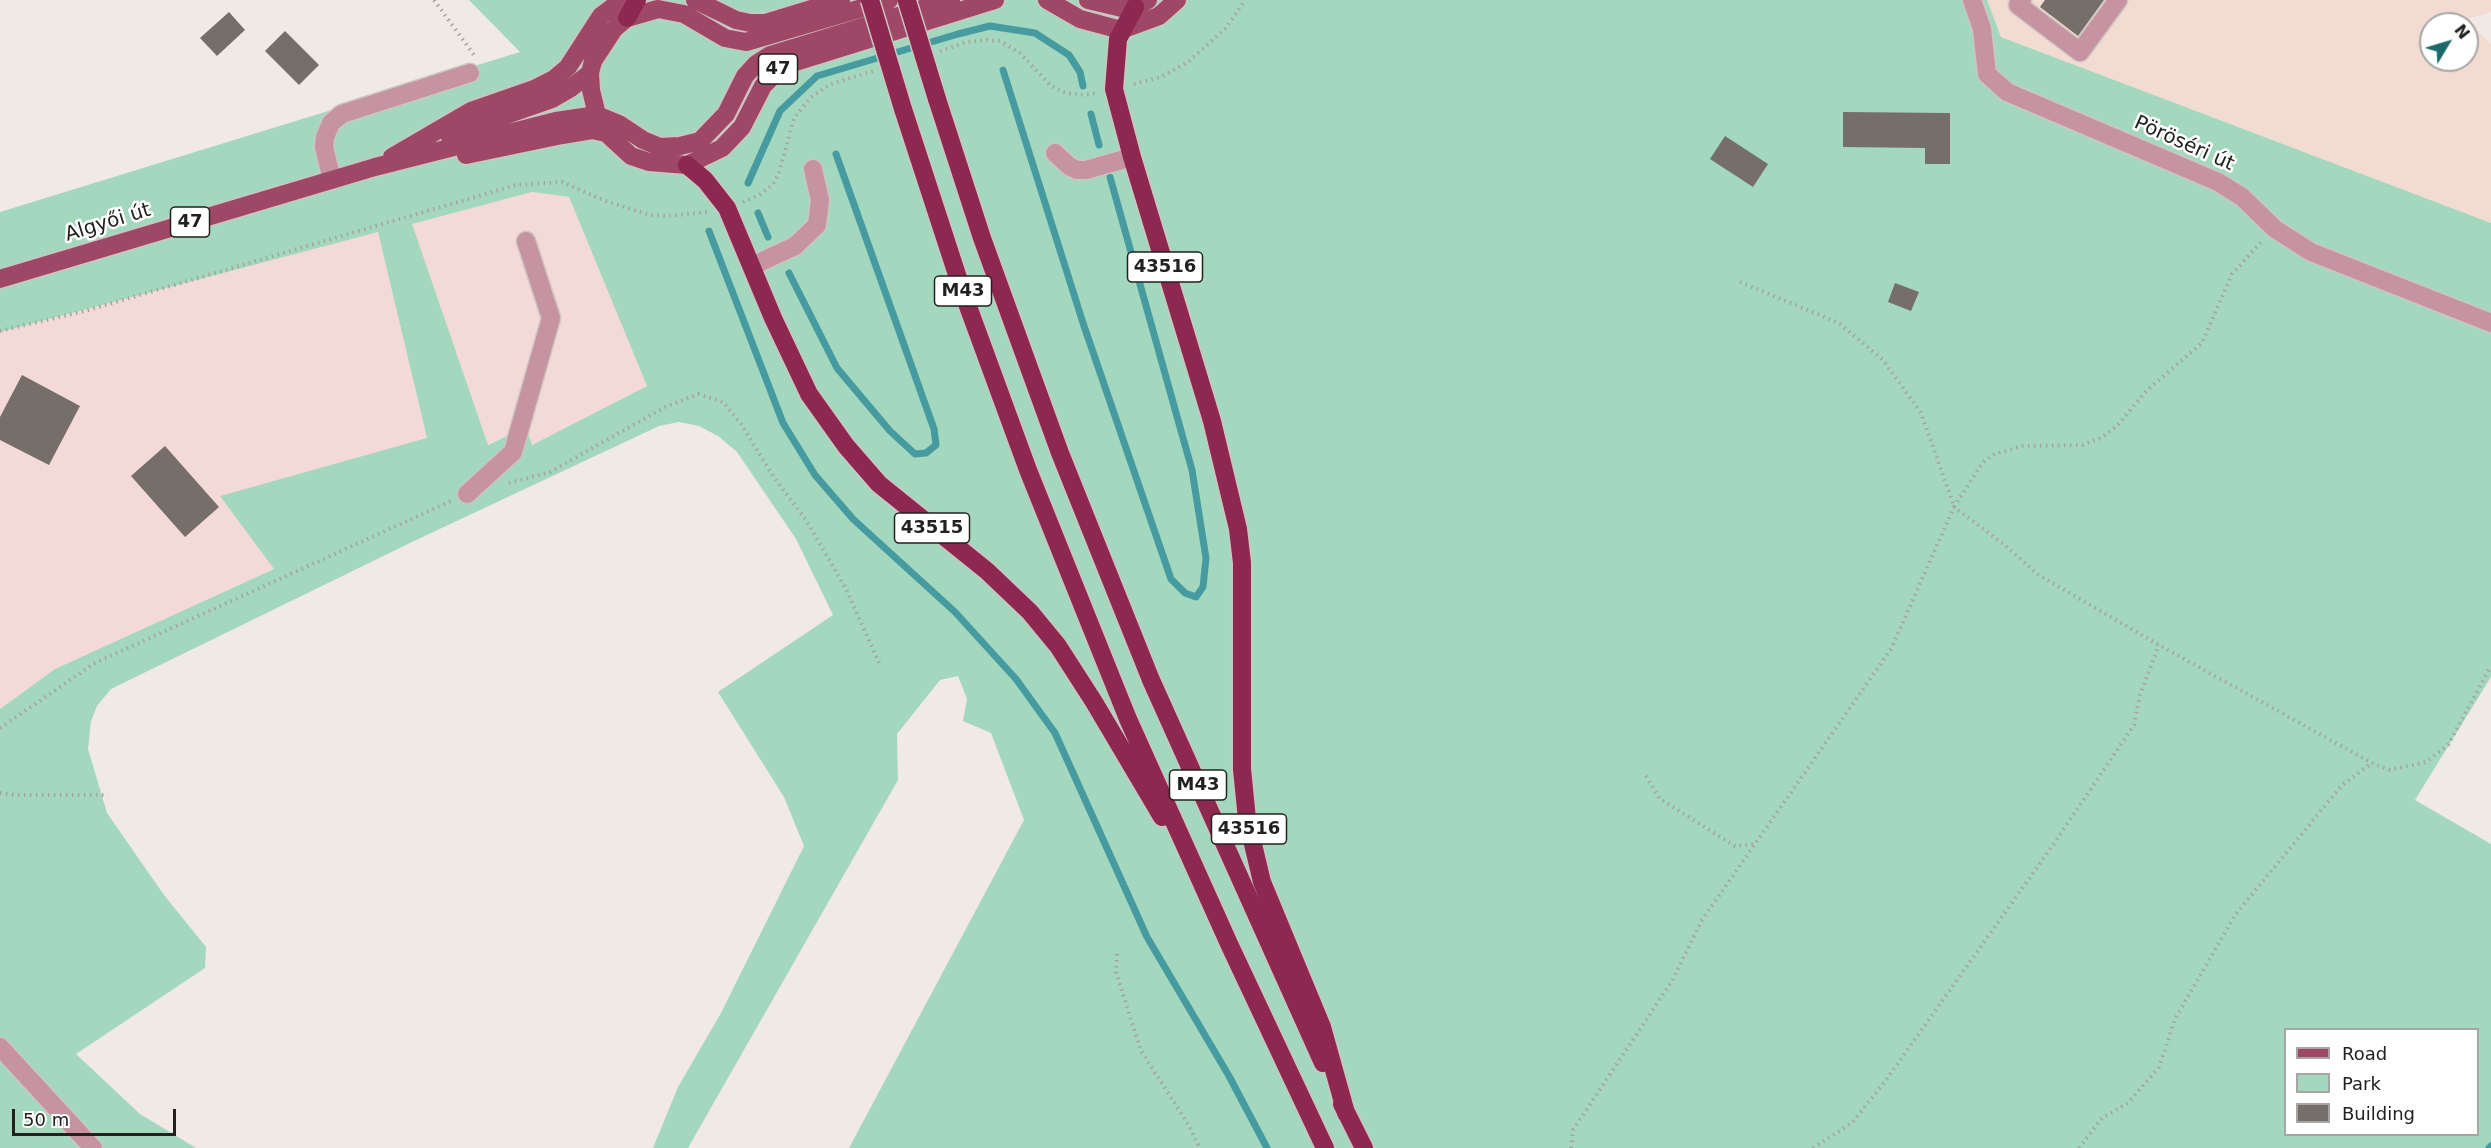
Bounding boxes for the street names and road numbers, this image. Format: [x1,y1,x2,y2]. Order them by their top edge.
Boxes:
road number: 47 [758,54,798,84]
street label: Pöröséri út [2130,111,2238,177]
street label: Algyői út [62,199,154,247]
road number: 47 [170,207,210,237]
road number: 43516 [1128,252,1202,282]
road number: M43 [934,276,992,306]
road number: 43515 [894,513,970,543]
road number: M43 [1170,770,1226,800]
road number: 43516 [1212,814,1286,844]

